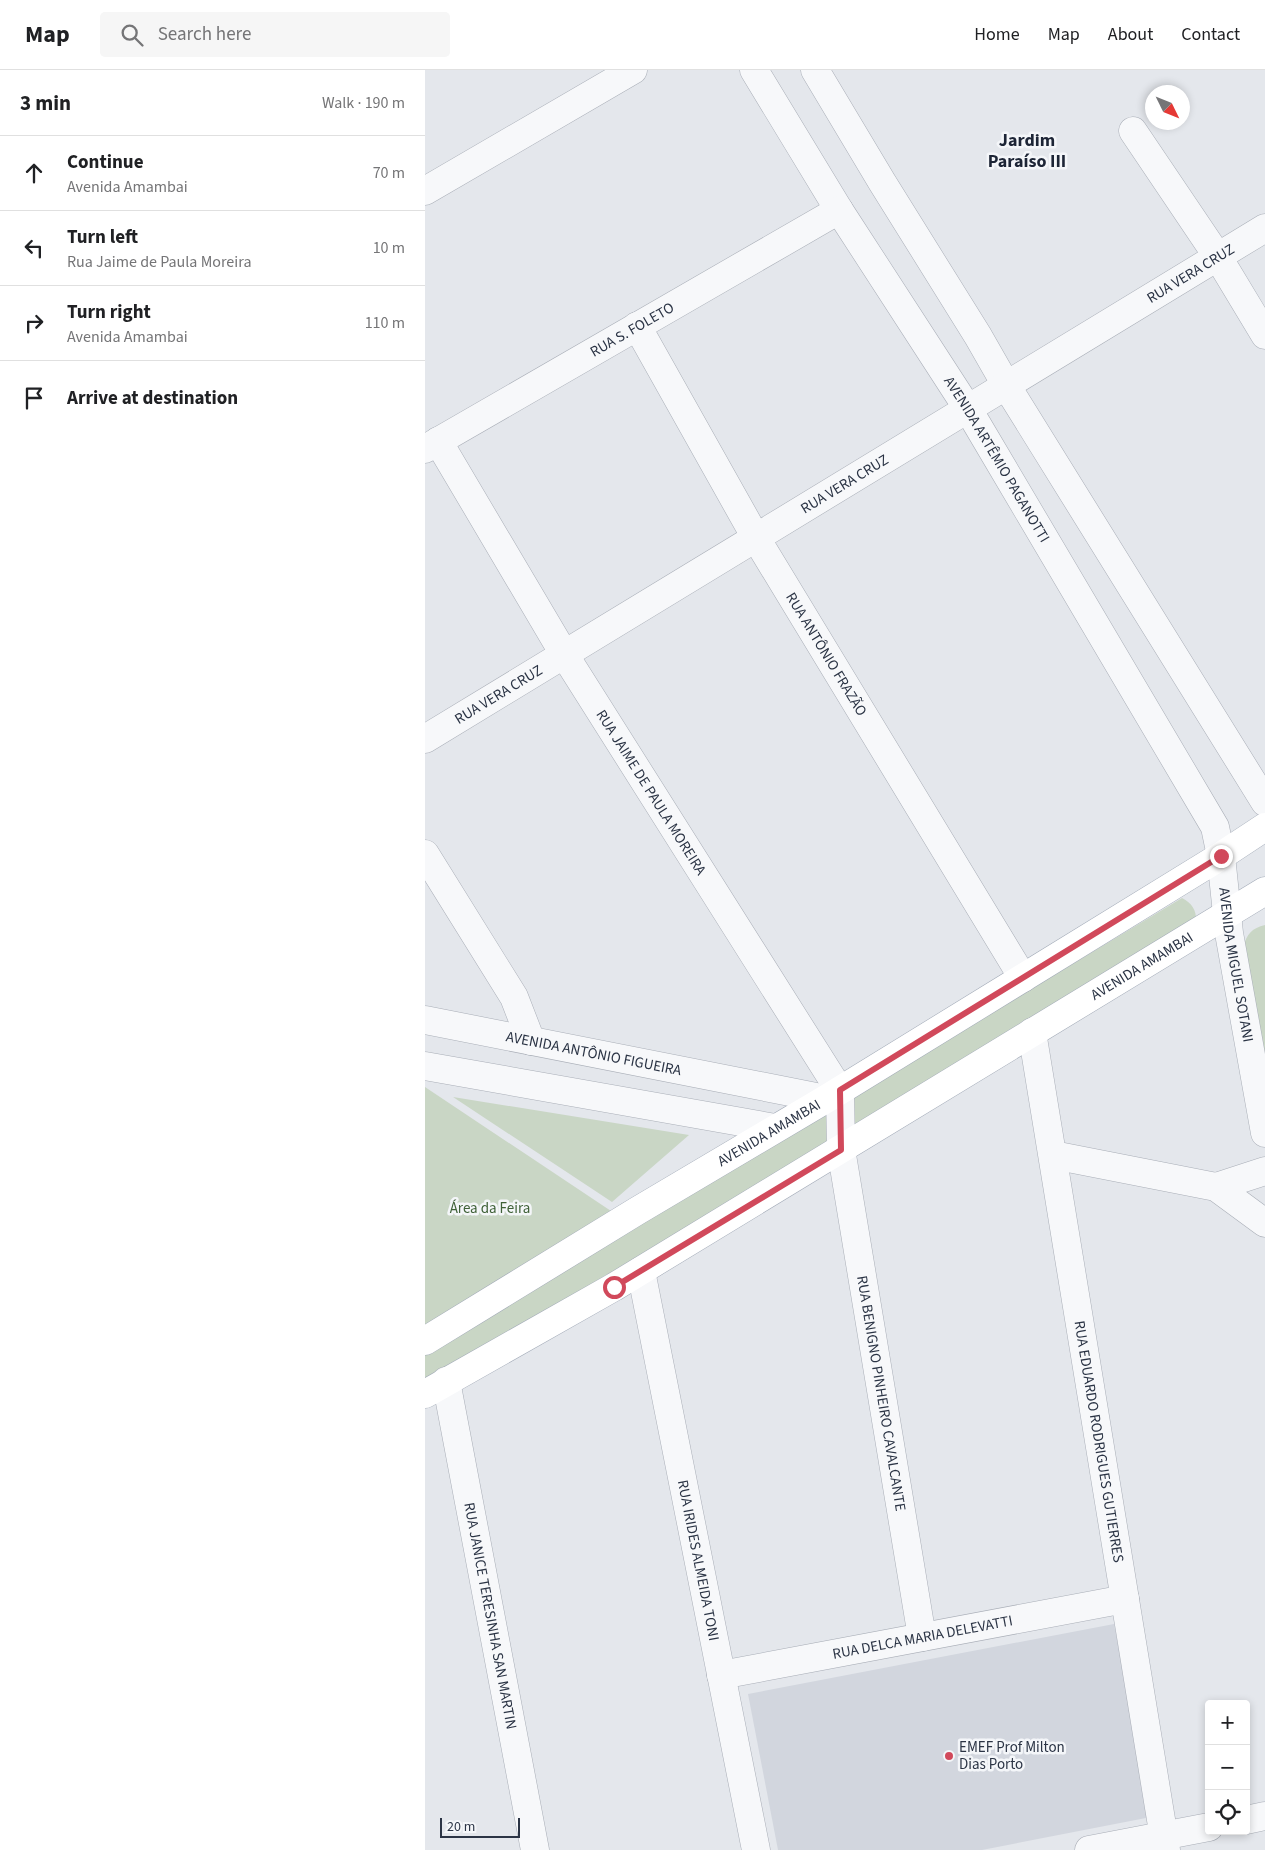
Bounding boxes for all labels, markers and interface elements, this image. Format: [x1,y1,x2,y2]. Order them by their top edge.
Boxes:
search box [100,12,450,57]
text: Map [25,17,70,52]
icon: search [118,21,146,49]
text: Search here [158,21,251,48]
text: Home [974,22,1020,47]
text: Map [1048,22,1080,47]
text: About [1108,22,1153,47]
text: Contact [1181,22,1240,47]
north arrow [1145,85,1190,130]
text: 3 min [20,88,71,118]
text: Walk · 190 m [322,92,405,114]
district label: Jardim Paraíso III [988,128,1066,174]
text: Continue [67,149,144,176]
icon: ahead [20,159,48,187]
text: 70 m [373,162,405,184]
text: Avenida Amambai [67,176,188,198]
text: Turn left [67,224,138,251]
icon: left [20,234,48,262]
text: 10 m [373,237,405,259]
street label: RUA VERA CRUZ [1143,239,1239,309]
text: Rua Jaime de Paula Moreira [67,251,251,273]
street label: RUA S. FOLETO [586,297,678,363]
text: Turn right [67,299,151,326]
icon: right [20,309,48,337]
text: 110 m [365,312,405,334]
text: Avenida Amambai [67,326,188,348]
street label: AVENIDA ARTÊMIO PAGANOTTI [939,372,1055,547]
icon: arrive [20,384,48,412]
text: Arrive at destination [67,385,238,412]
street label: RUA VERA CRUZ [797,449,893,519]
street label: RUA ANTÔNIO FRAZÃO [780,589,872,720]
street label: RUA VERA CRUZ [451,660,547,730]
street label: RUA JAIME DE PAULA MOREIRA [591,706,712,880]
route end [1210,845,1233,868]
street label: AVENIDA MIGUEL SOTANI [1213,886,1258,1044]
street label: AVENIDA AMAMBAI [1087,927,1197,1006]
street label: AVENIDA ANTÔNIO FIGUEIRA [504,1026,684,1081]
street label: AVENIDA AMAMBAI [714,1095,825,1172]
park label: Área da Feira [450,1198,530,1219]
street label: RUA BENIGNO PINHEIRO CAVALCANTE [851,1274,911,1513]
route start [603,1276,626,1299]
street label: RUA EDUARDO RODRIGUES GUTIERRES [1068,1319,1129,1564]
street label: RUA IRIDES ALMEIDA TONI [672,1478,724,1643]
street label: RUA JANICE TERESINHA SAN MARTIN [458,1501,522,1731]
street label: RUA DELCA MARIA DELEVATTI [831,1610,1014,1665]
map controls [1205,1700,1250,1835]
button: + [1205,1700,1250,1745]
place label: EMEF Prof Milton Dias Porto [959,1737,1065,1775]
button: − [1205,1745,1250,1790]
marker: EMEF Prof Milton Dias Porto [943,1750,955,1762]
button: locate [1205,1790,1250,1835]
scale bar [440,1815,520,1838]
text: 20 m [447,1817,475,1837]

